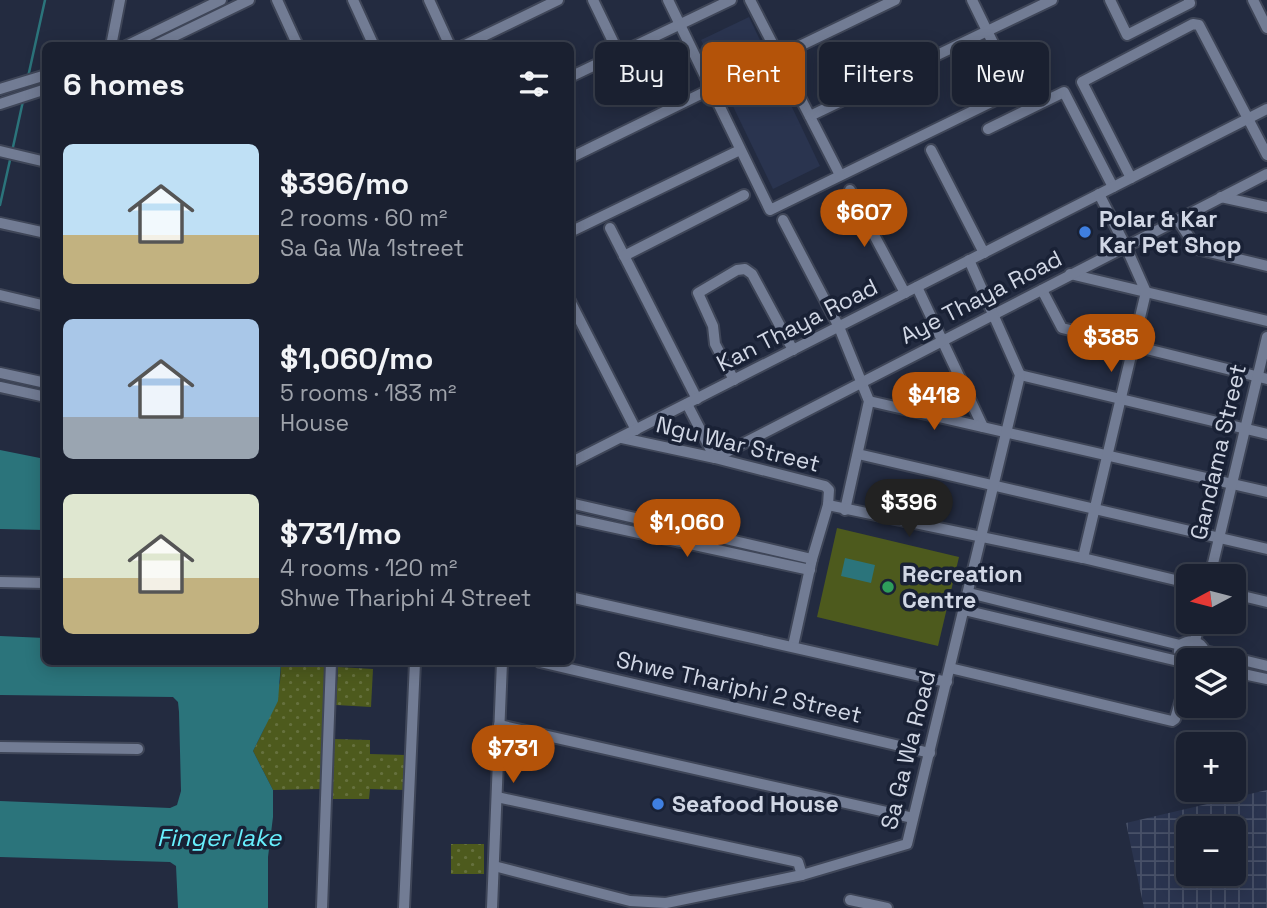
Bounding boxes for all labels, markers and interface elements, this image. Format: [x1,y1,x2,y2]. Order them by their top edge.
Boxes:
chip: Buy [595,42,688,105]
chip: Rent [702,42,805,105]
chip: Filters [819,42,938,105]
chip: New [952,42,1049,105]
text: 6 homes [63,65,185,104]
icon: filters [515,65,553,103]
text: $396/mo [280,164,409,203]
icon: home [119,172,203,256]
pin: $607 [823,190,905,249]
text: $607 [836,197,892,227]
text: 2 rooms · 60 m² [280,203,447,233]
place label: Polar & Kar Kar Pet Shop [1099,204,1241,260]
marker: Polar & Kar Kar Pet Shop [1077,224,1093,240]
text: Sa Ga Wa 1street [280,233,464,263]
street label: Aye Thaya Road [895,243,1067,351]
street label: Kan Thaya Road [711,271,883,379]
pin: $385 [1070,314,1152,374]
text: $385 [1083,322,1139,352]
text: $1,060/mo [280,339,433,378]
icon: home [119,347,203,431]
street label: Gandama Street [1183,361,1253,543]
pin: $418 [893,372,975,432]
text: 5 rooms · 183 m² [280,378,456,408]
text: $418 [908,380,960,410]
text: House [280,408,349,438]
street label: Ngu War Street [653,409,823,479]
pin: $396 [868,480,950,539]
text: $396 [881,487,937,517]
pin: $1,060 [630,500,744,559]
text: $1,060 [650,507,724,537]
text: $731/mo [280,514,402,553]
icon: home [119,522,203,606]
text: 4 rooms · 120 m² [280,553,457,583]
place label: Recreation Centre [902,559,1023,615]
north arrow [1176,564,1246,634]
map controls [1176,564,1246,886]
marker: Recreation Centre [880,579,896,595]
text: Shwe Thariphi 4 Street [280,583,531,613]
street label: Shwe Thariphi 2 Street [613,644,865,730]
button: layers [1176,648,1246,718]
street label: Sa Ga Wa Road [874,667,942,833]
pin: $731 [472,726,554,785]
button: + [1176,732,1246,802]
text: $731 [488,733,538,763]
place label: Seafood House [672,789,839,819]
marker: Seafood House [650,796,666,812]
button: − [1176,816,1246,886]
water label: Finger lake [157,822,282,853]

